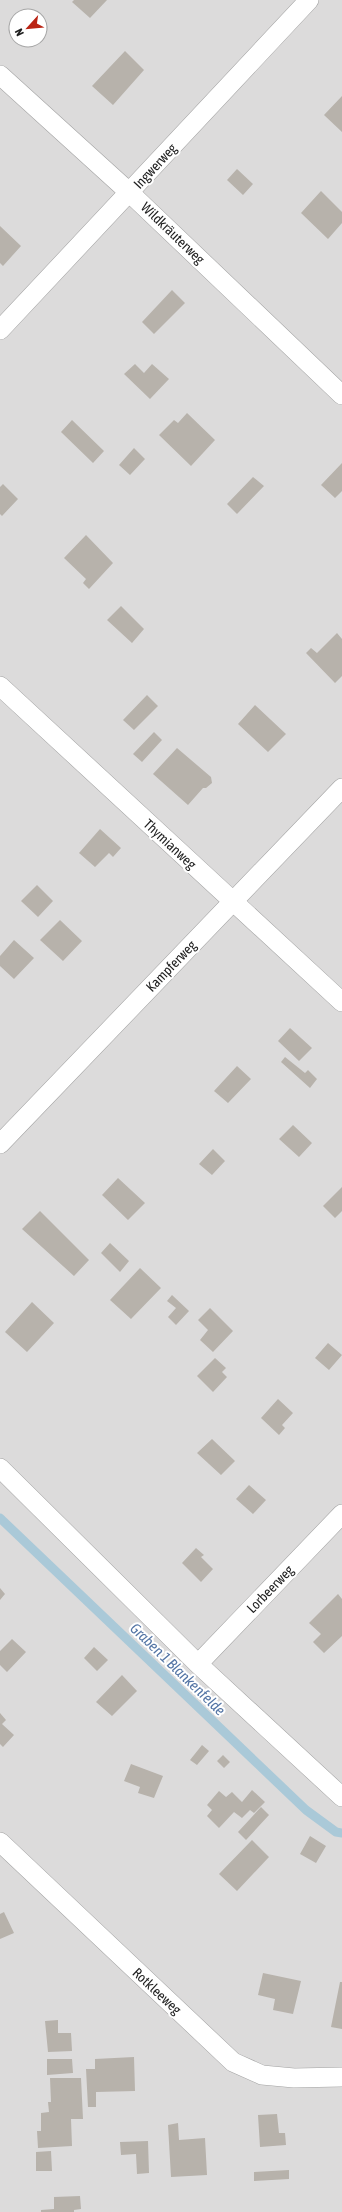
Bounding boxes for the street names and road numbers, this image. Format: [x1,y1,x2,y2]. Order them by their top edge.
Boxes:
street label: Ingwerweg [130,140,180,192]
street label: Wildkräuterweg [138,199,208,267]
street label: Thymianweg [141,816,199,872]
street label: Kampferweg [143,937,199,995]
street label: Lorbeerweg [243,1562,297,1616]
street label: Rotkleeweg [129,1965,185,2017]

